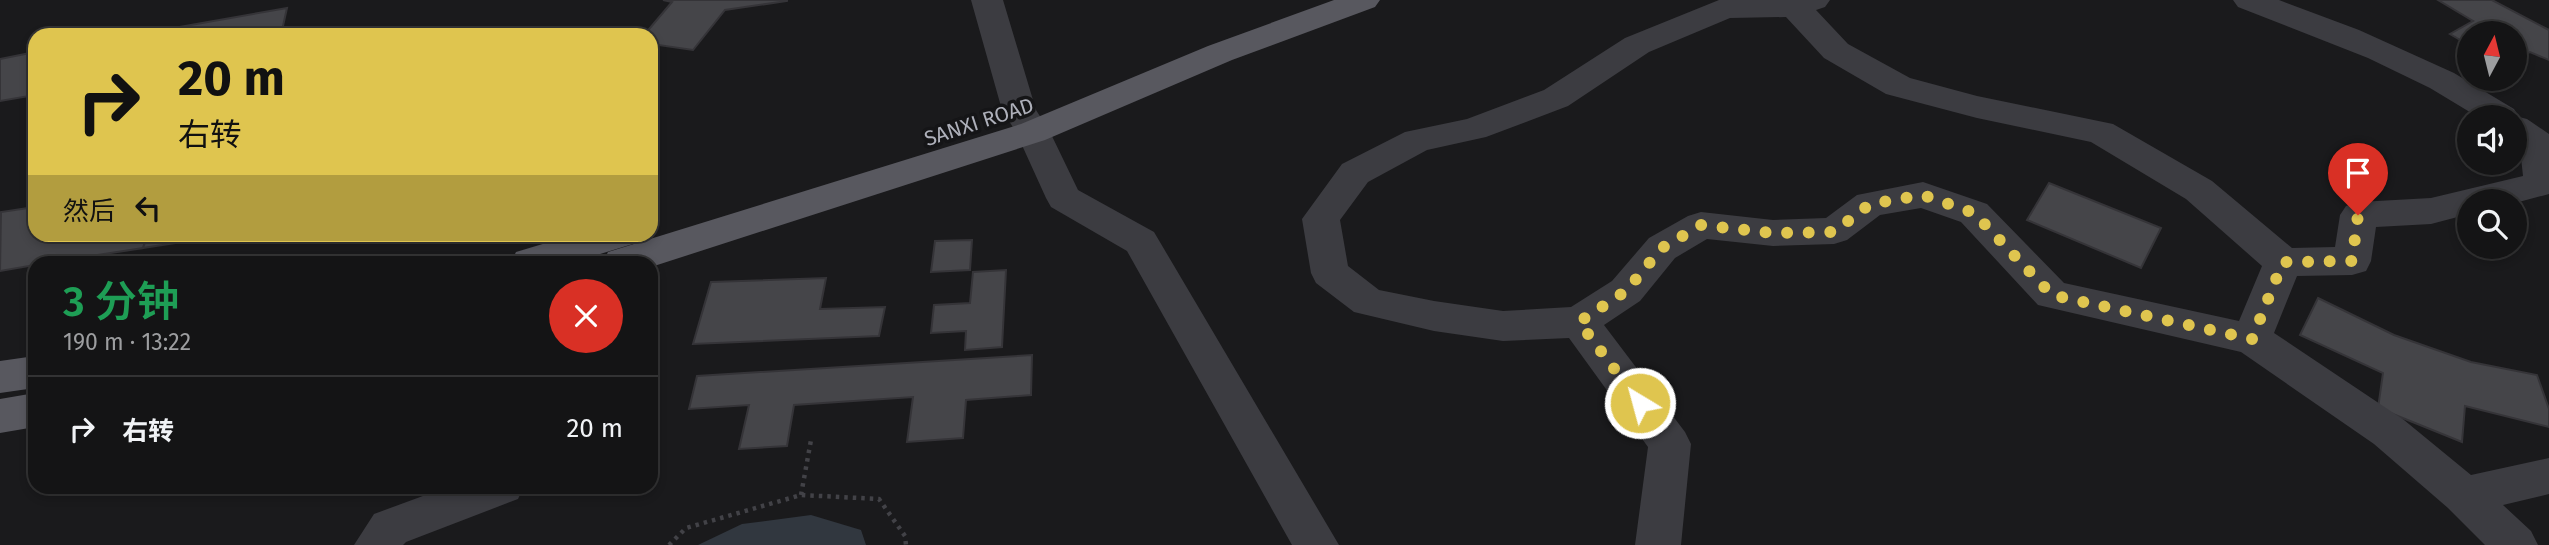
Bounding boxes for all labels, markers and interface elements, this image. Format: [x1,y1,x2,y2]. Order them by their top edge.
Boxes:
north arrow [2457,21,2527,91]
map controls [2457,21,2527,259]
text: 20 m [178,49,285,108]
icon: right [63,56,154,147]
street label: SANXI ROAD [921,92,1037,152]
button: sound [2457,105,2527,175]
text: 右转 [178,116,242,154]
pin [2328,143,2388,215]
icon: arrive [2339,154,2377,192]
icon: left [129,189,167,227]
button: search [2457,189,2527,259]
text: 然后 [63,196,115,227]
text: 3 分钟 [63,277,179,327]
button: close [549,279,623,353]
text: 190 m · 13:22 [63,328,191,356]
position arrow [1603,366,1677,440]
icon: right [63,410,101,448]
text: 20 m [566,413,623,444]
text: 右转 [122,416,174,447]

